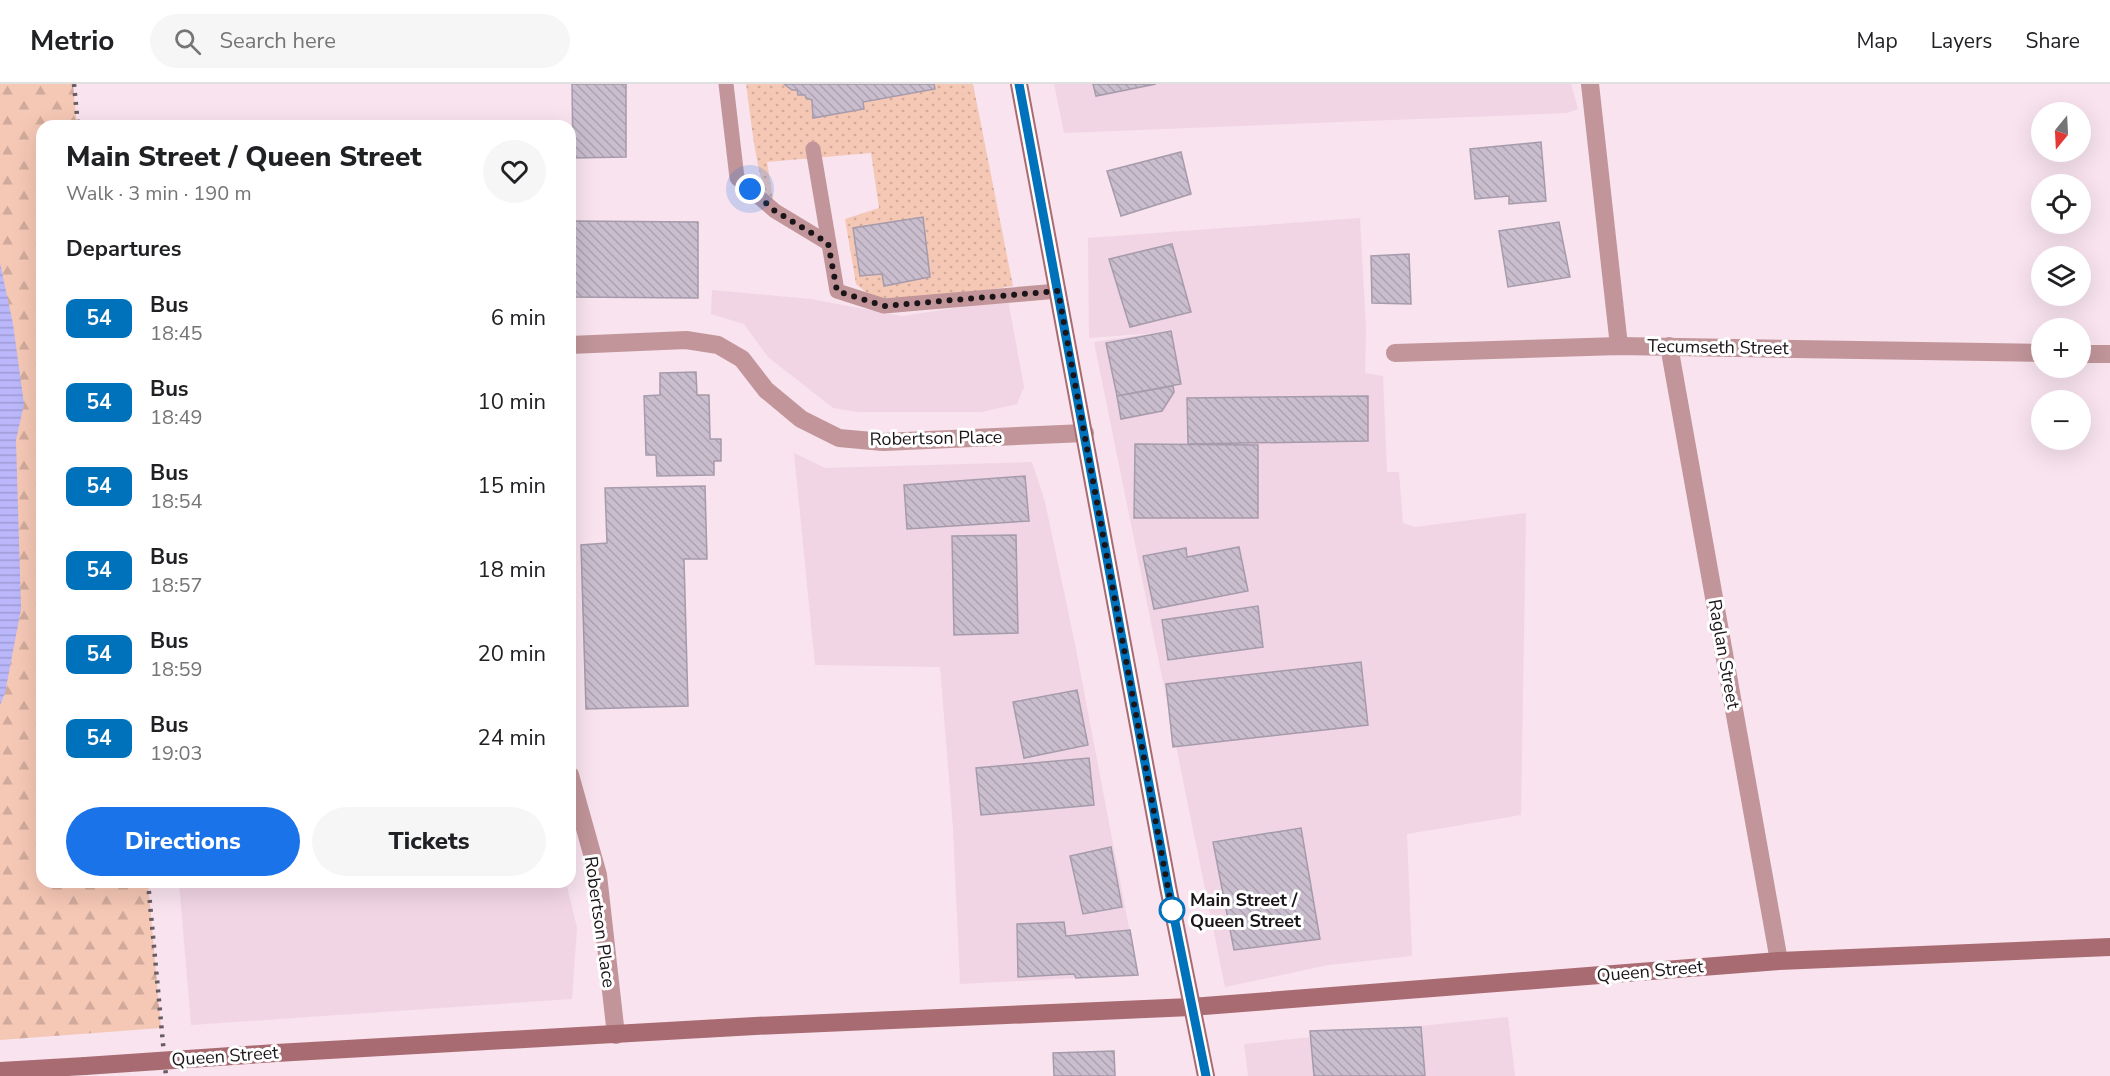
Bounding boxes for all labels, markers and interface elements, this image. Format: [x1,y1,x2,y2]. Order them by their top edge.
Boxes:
search box [150,14,570,68]
text: Metrio [30,22,114,60]
icon: search [171,25,204,58]
text: Search here [219,26,336,56]
text: Map [1856,27,1898,55]
text: Layers [1931,27,1992,55]
text: Share [2025,27,2080,55]
north arrow [2031,102,2091,162]
map controls [2031,102,2091,450]
text: Main Street / Queen Street [66,138,422,176]
button: heart [483,140,546,203]
your location [735,174,765,204]
button: locate [2031,174,2091,234]
text: Walk · 3 min · 190 m [66,180,252,207]
text: Departures [66,234,181,264]
button: layers [2031,246,2091,306]
text: Bus [150,290,189,320]
text: 6 min [491,303,546,333]
text: 54 [86,304,112,332]
button: + [2031,318,2091,378]
text: 18:45 [150,320,203,347]
street label: Tecumseth Street [1647,334,1790,360]
text: Bus [150,374,189,404]
text: 10 min [478,387,546,417]
text: 54 [86,388,112,416]
button: − [2031,390,2091,450]
text: 18:49 [150,404,203,431]
street label: Robertson Place [869,425,1003,451]
text: Bus [150,458,189,488]
text: 15 min [478,471,546,501]
text: 54 [86,472,112,500]
text: 18:54 [150,488,203,515]
text: Bus [150,542,189,572]
text: 18 min [478,555,546,585]
text: 54 [86,556,112,584]
text: 18:57 [150,572,203,599]
street label: Raglan Street [1703,597,1746,711]
text: Bus [150,626,189,656]
text: 20 min [478,639,546,669]
text: 54 [86,640,112,668]
text: 18:59 [150,656,203,683]
text: Bus [150,710,189,740]
text: 24 min [478,723,546,753]
text: 54 [86,724,112,752]
text: 19:03 [150,740,203,767]
button: Directions [66,807,300,876]
button: Tickets [312,807,546,876]
street label: Robertson Place [579,855,621,989]
place label: Main Street / Queen Street [1190,888,1301,933]
marker: Main Street / Queen Street [1159,897,1185,923]
street label: Queen Street [1596,954,1705,988]
street label: Queen Street [171,1040,280,1072]

